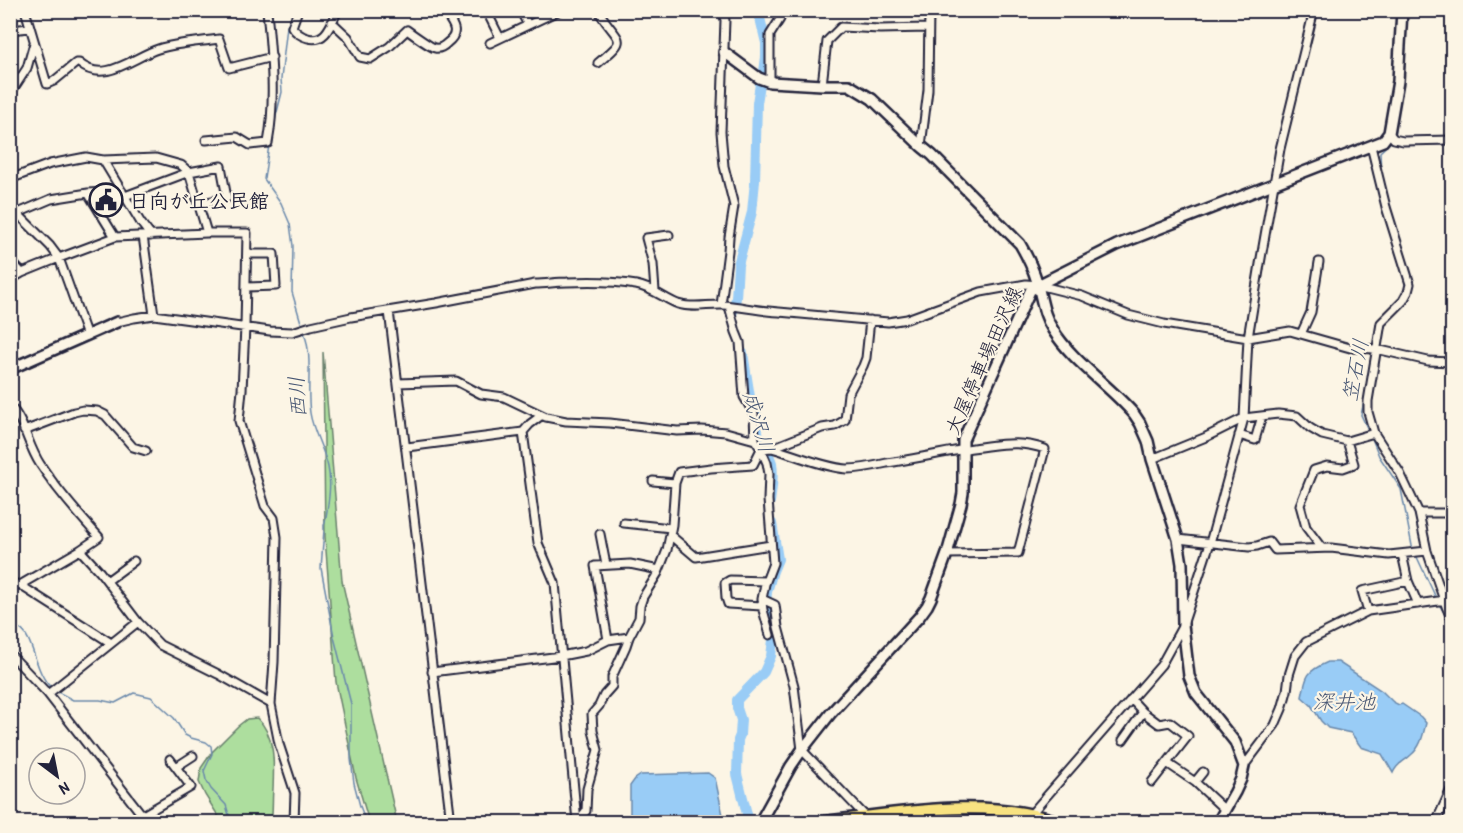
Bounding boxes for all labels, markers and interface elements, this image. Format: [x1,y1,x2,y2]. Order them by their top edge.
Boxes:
public building icon: 日向が丘公民館 [88,182,124,218]
place label: 日向が丘公民館 [129,187,269,214]
street label: 大屋停車場田沢線 [938,281,1028,439]
water label: 笠石川 [1335,336,1375,404]
water label: 西川 [281,375,313,419]
water label: 成沢川 [736,388,782,456]
water label: 深井池 [1313,687,1376,716]
north arrow [27,746,87,806]
text: N [55,777,74,801]

